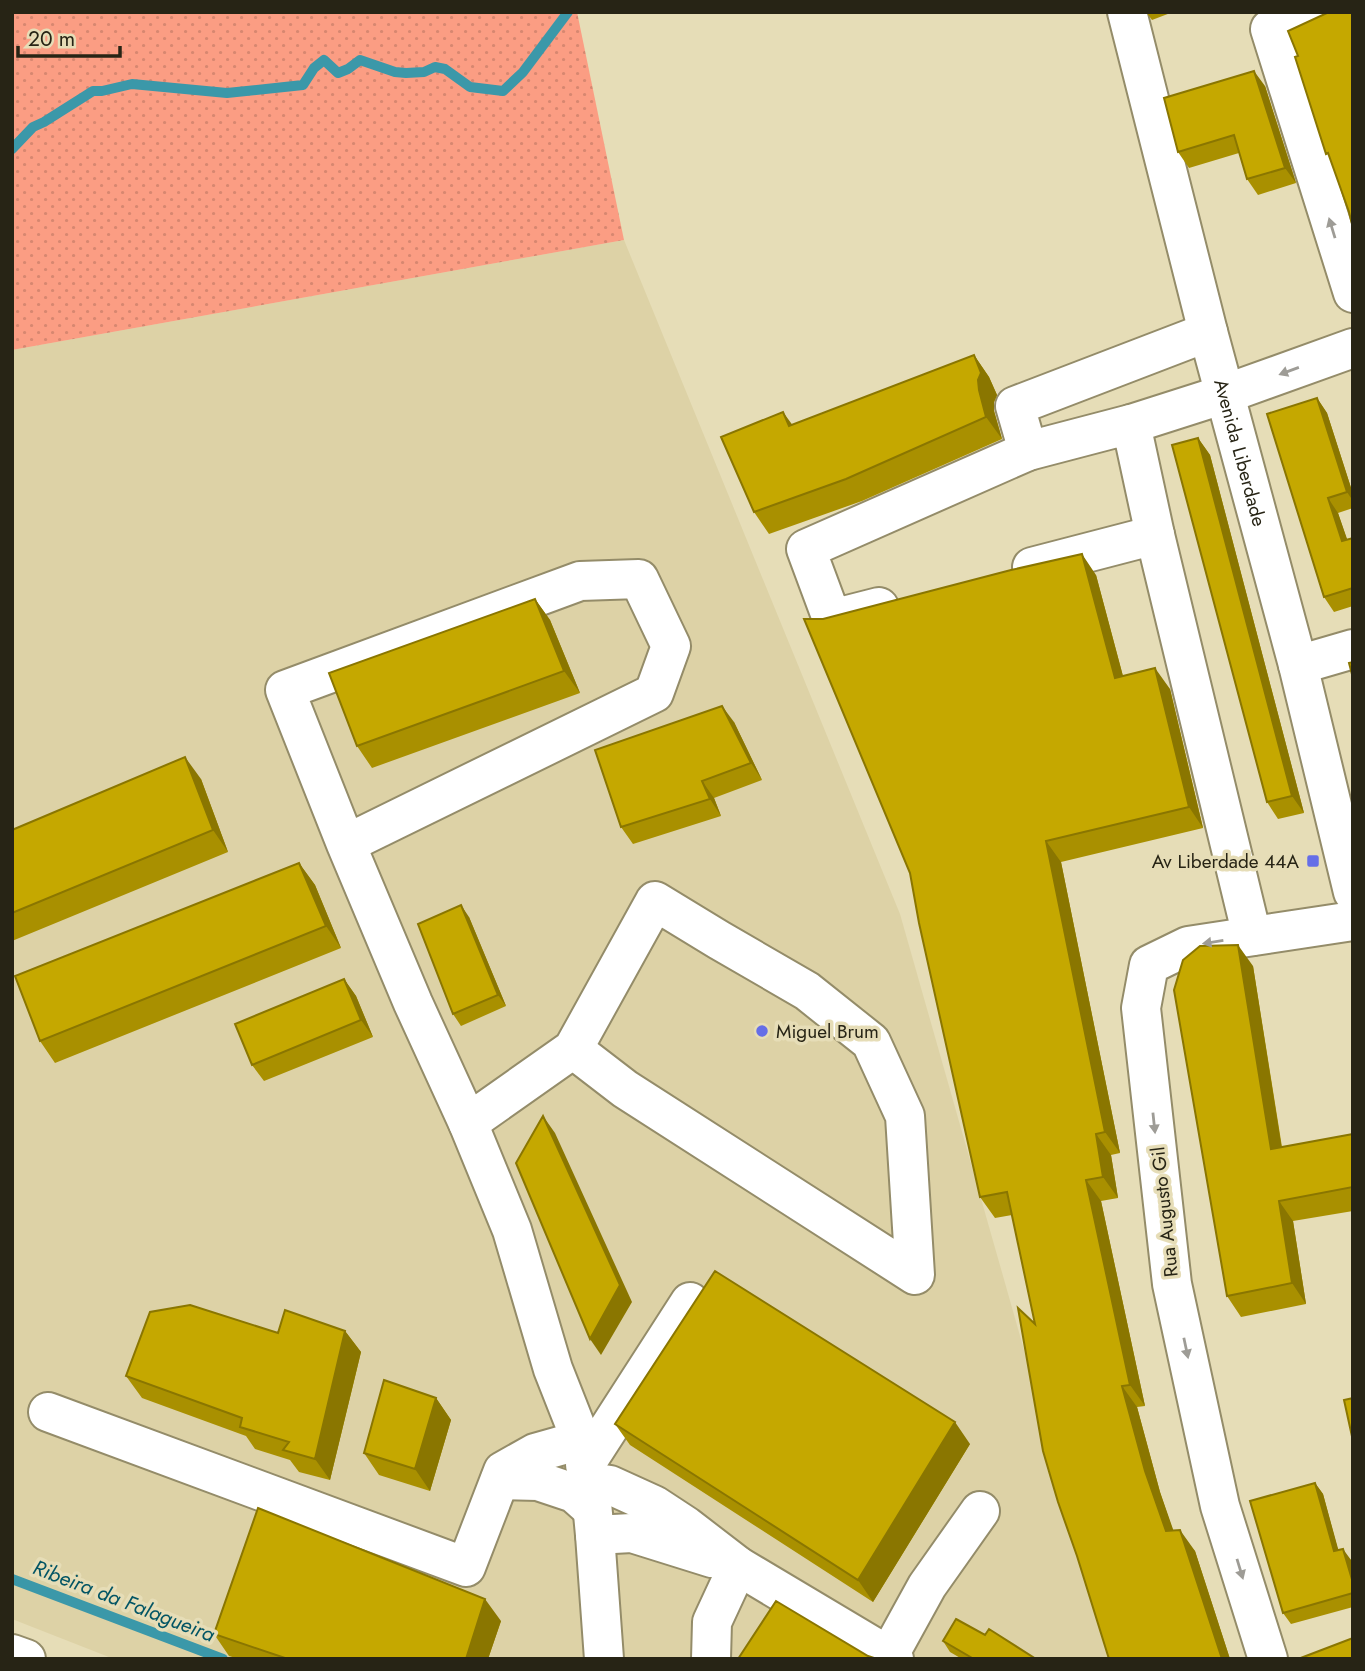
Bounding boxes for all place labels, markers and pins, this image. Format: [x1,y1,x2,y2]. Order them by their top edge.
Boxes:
place label: Av Liberdade 44A [1152,848,1299,875]
marker: Av Liberdade 44A [1305,853,1321,869]
place label: Miguel Brum [776,1018,879,1045]
marker: Miguel Brum [754,1023,770,1039]

